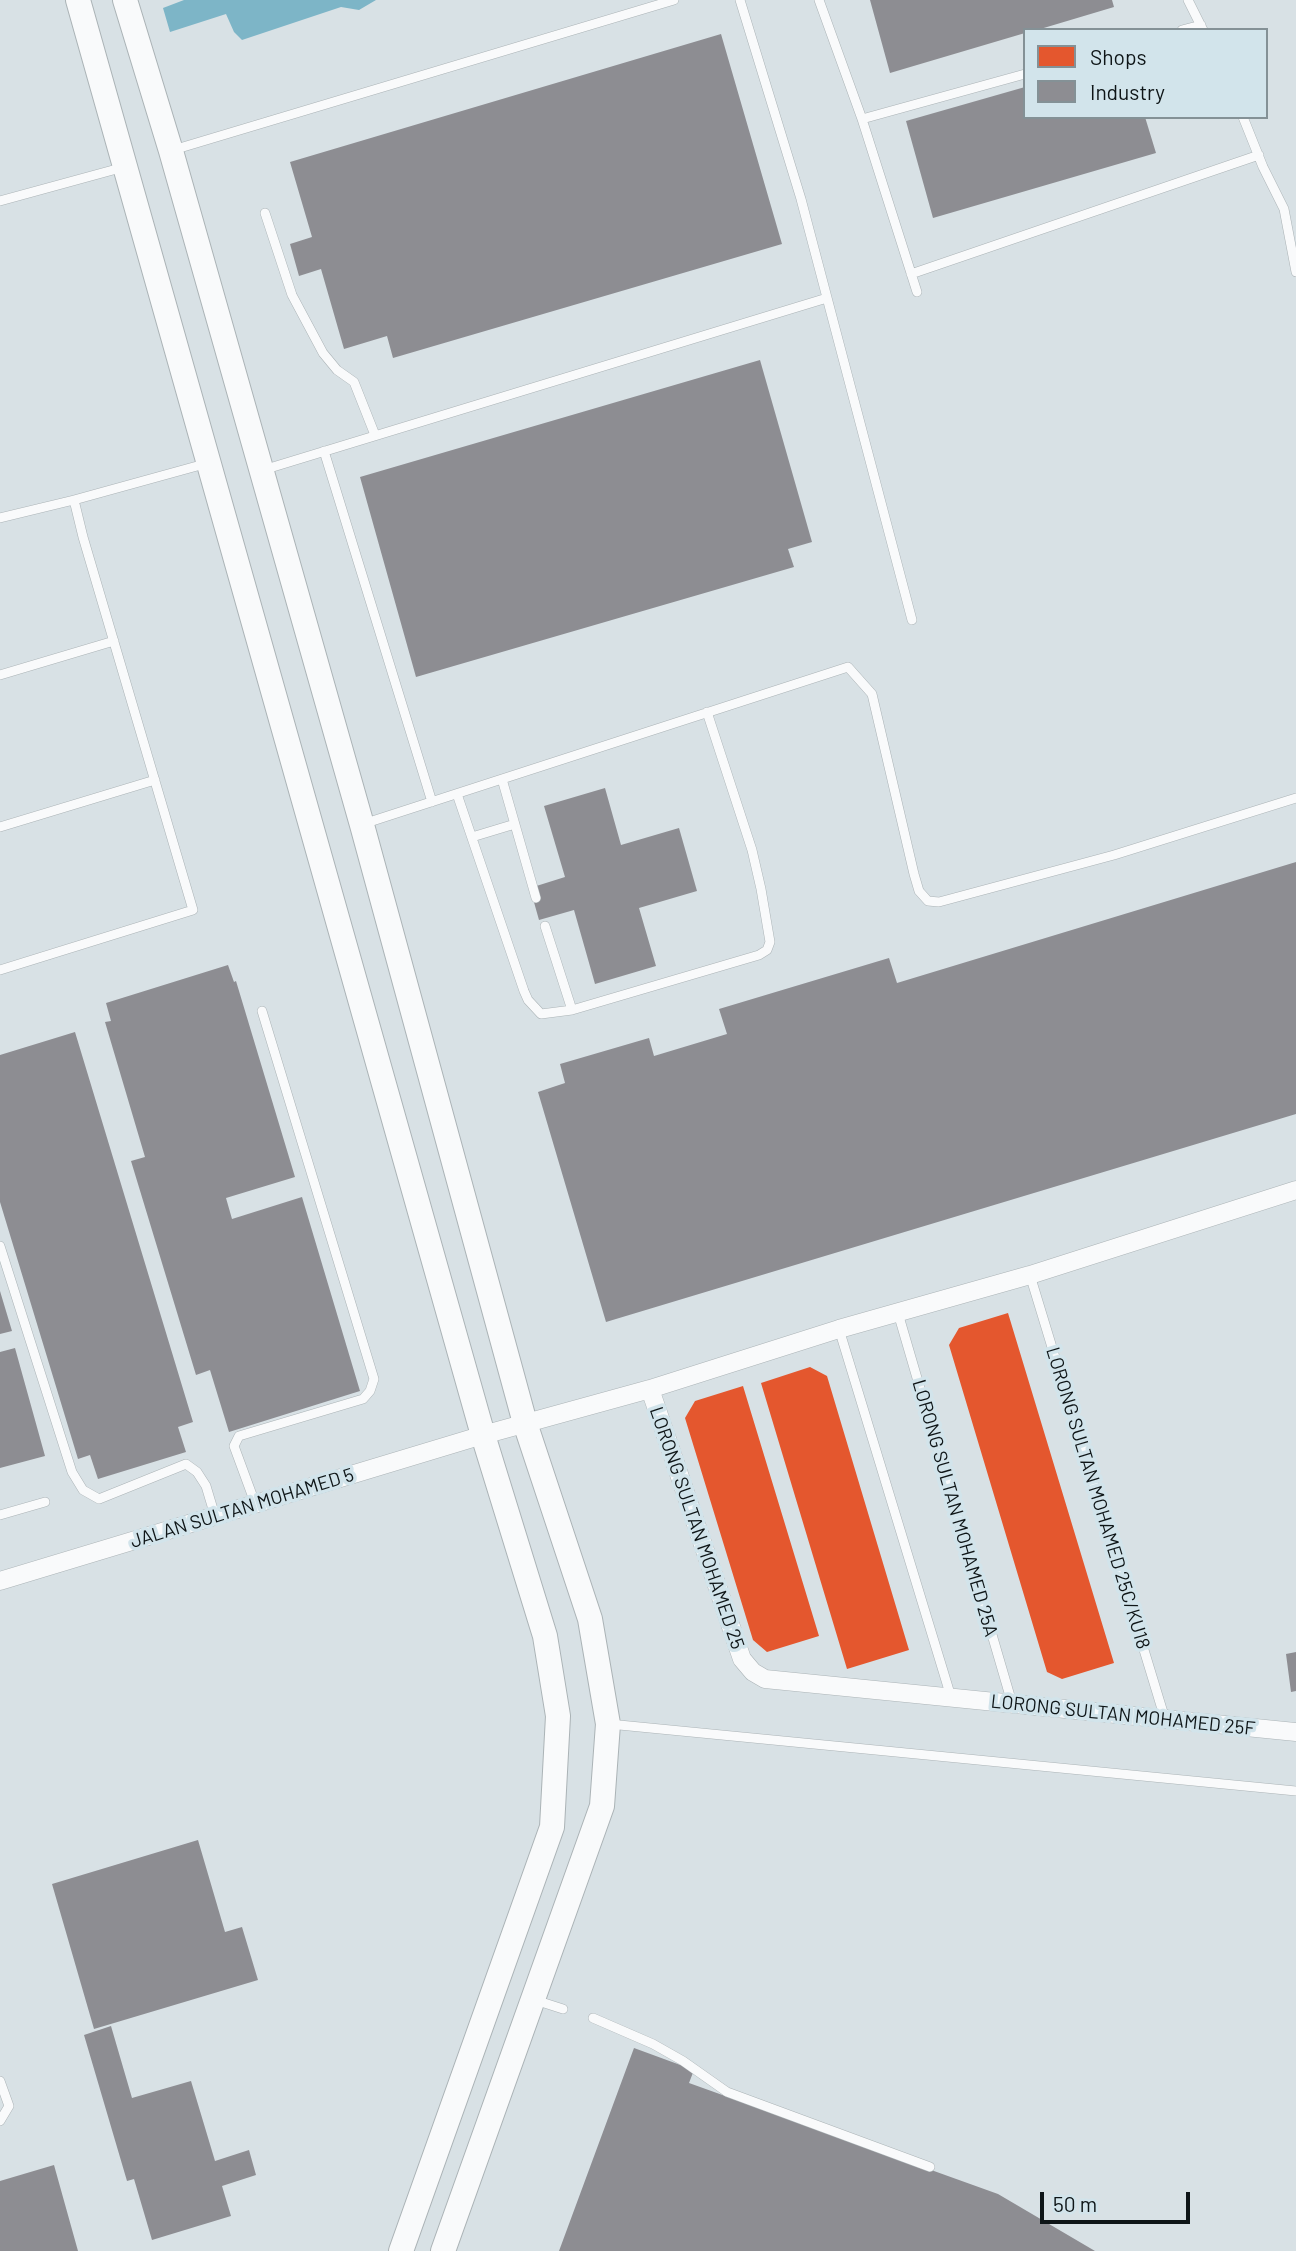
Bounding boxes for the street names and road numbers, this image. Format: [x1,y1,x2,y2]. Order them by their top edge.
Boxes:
street label: LORONG SULTAN MOHAMED 25C/KU18 [1041,1344,1155,1652]
street label: LORONG SULTAN MOHAMED 25A [907,1377,1003,1639]
street label: LORONG SULTAN MOHAMED 25 [645,1404,749,1652]
street label: JALAN SULTAN MOHAMED 5 [128,1463,356,1553]
street label: LORONG SULTAN MOHAMED 25F [990,1690,1256,1740]

